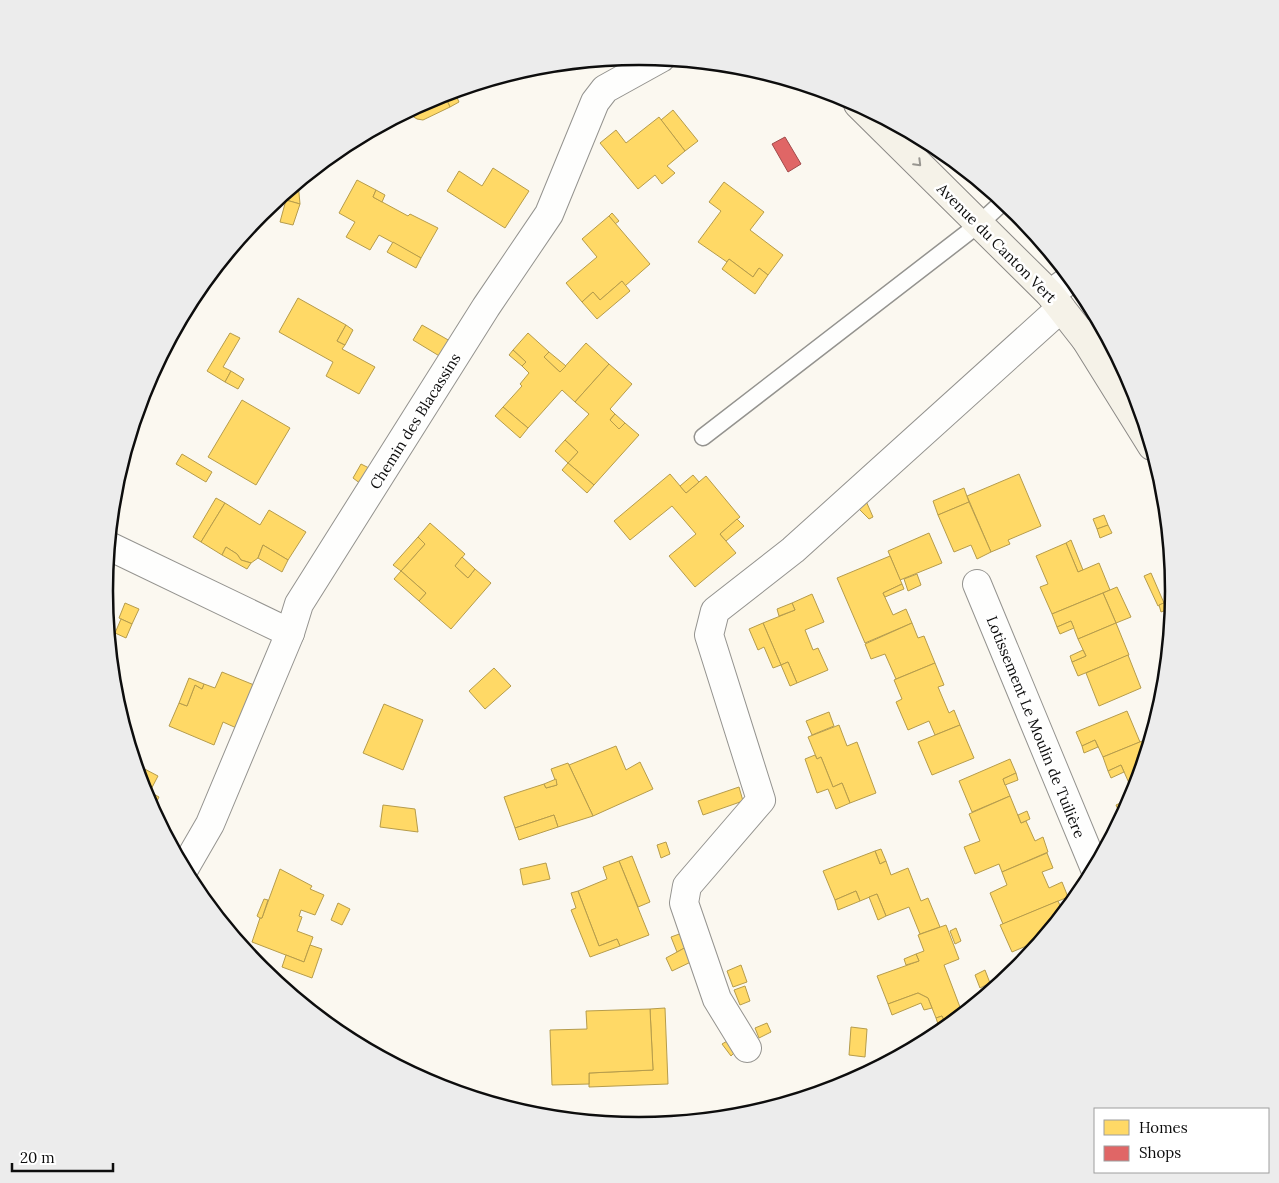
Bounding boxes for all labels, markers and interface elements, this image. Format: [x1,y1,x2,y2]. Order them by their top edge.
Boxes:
one-way arrow [912,158,921,167]
street label: Avenue du Canton Vert [933,179,1061,307]
street label: Chemin des Blacassins [365,349,465,493]
street label: Lotissement Le Moulin de Tuilière [983,613,1089,841]
legend [1094,1108,1269,1173]
text: Homes [1139,1118,1188,1137]
scale bar [12,1140,114,1172]
text: Shops [1139,1143,1181,1162]
text: 20 m [20,1148,55,1167]

